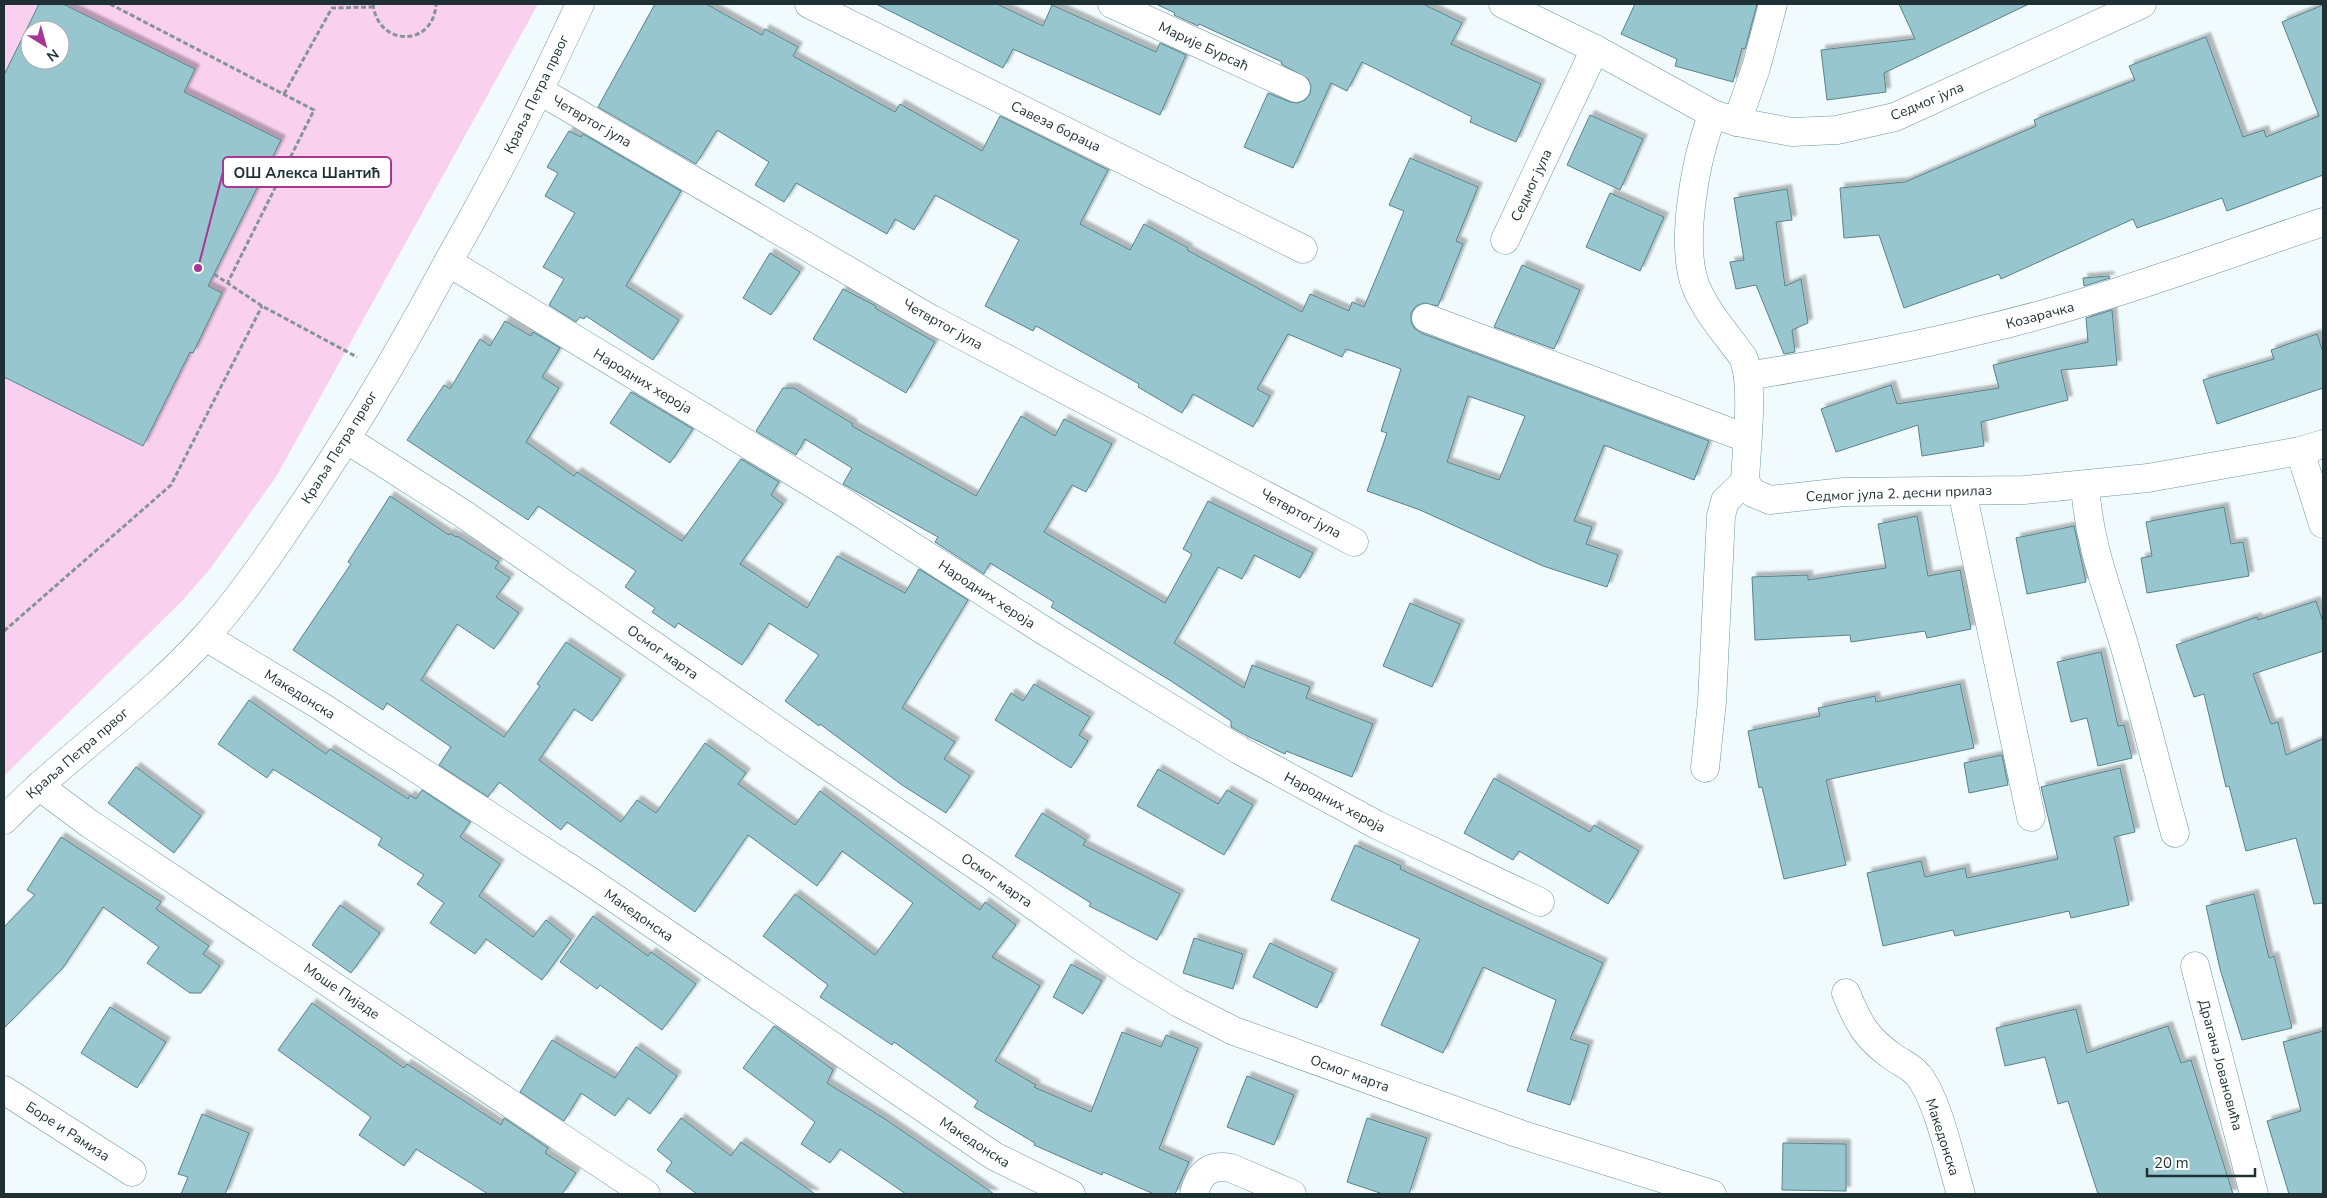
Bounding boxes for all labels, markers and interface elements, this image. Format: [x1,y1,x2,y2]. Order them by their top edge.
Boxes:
street label: Марије Бурсаћ [1155,17,1252,76]
north arrow [20,20,70,70]
street label: Краља Петра првог [499,32,574,157]
text: N [43,44,62,66]
street label: Седмог јула [1888,77,1967,125]
street label: Четвртог јула [548,91,635,152]
street label: Савеза бораца [1008,96,1104,156]
street label: Седмог јула [1506,146,1557,225]
callout: ОШ Алекса Шантић [223,157,391,187]
text: ОШ Алекса Шантић [233,163,381,183]
street label: Четвртог јула [899,295,986,354]
street label: Козарачка [2004,297,2076,334]
street label: Народних хероја [590,344,696,419]
street label: Краља Петра првог [297,387,382,507]
street label: Седмог јула 2. десни прилаз [1806,481,1993,506]
street label: Четвртог јула [1257,484,1345,543]
street label: Народних хероја [934,556,1039,633]
street label: Осмог марта [623,621,702,684]
street label: Македонска [261,665,339,724]
street label: Краља Петра првог [22,704,133,803]
street label: Народних хероја [1281,768,1389,837]
street label: Осмог марта [957,849,1036,912]
street label: Македонска [600,885,677,946]
street label: Моше Пијаде [300,959,383,1024]
street label: Драгана Јовановића [2194,997,2247,1133]
street label: Осмог марта [1308,1050,1392,1097]
street label: Македонска [1921,1096,1964,1178]
street label: Боре и Рамиза [22,1097,113,1166]
street label: Македонска [936,1113,1014,1172]
scale bar [2147,1146,2254,1178]
text: 20 m [2154,1153,2189,1173]

